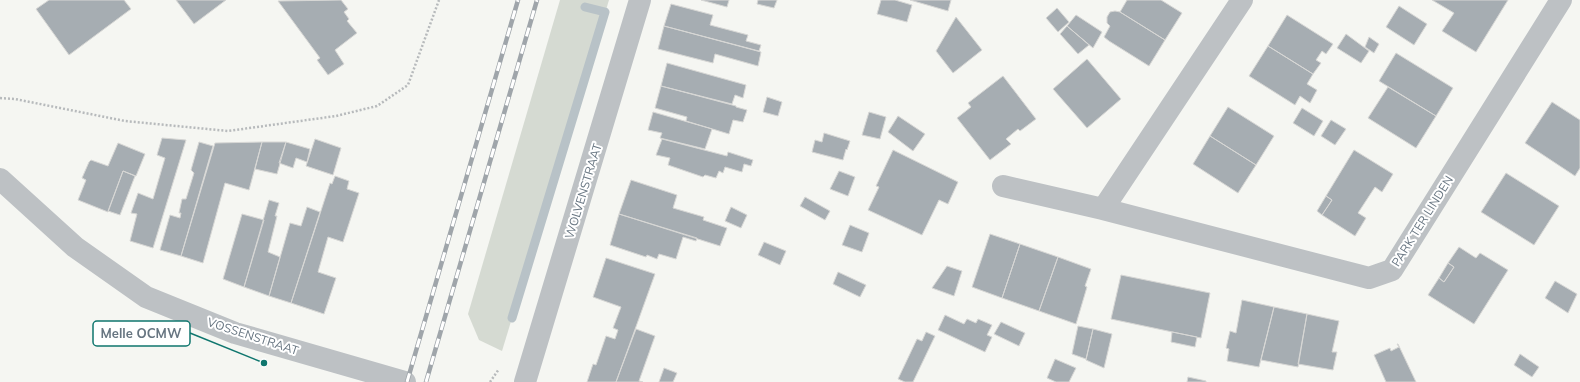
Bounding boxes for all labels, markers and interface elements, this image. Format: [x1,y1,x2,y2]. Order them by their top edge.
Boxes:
street label: WOLVENSTRAAT [561,141,605,240]
street label: PARK TER LINDEN [1388,173,1456,269]
street label: VOSSENSTRAAT [205,314,301,358]
callout: Melle OCMW [93,321,190,346]
text: Melle OCMW [101,325,182,341]

